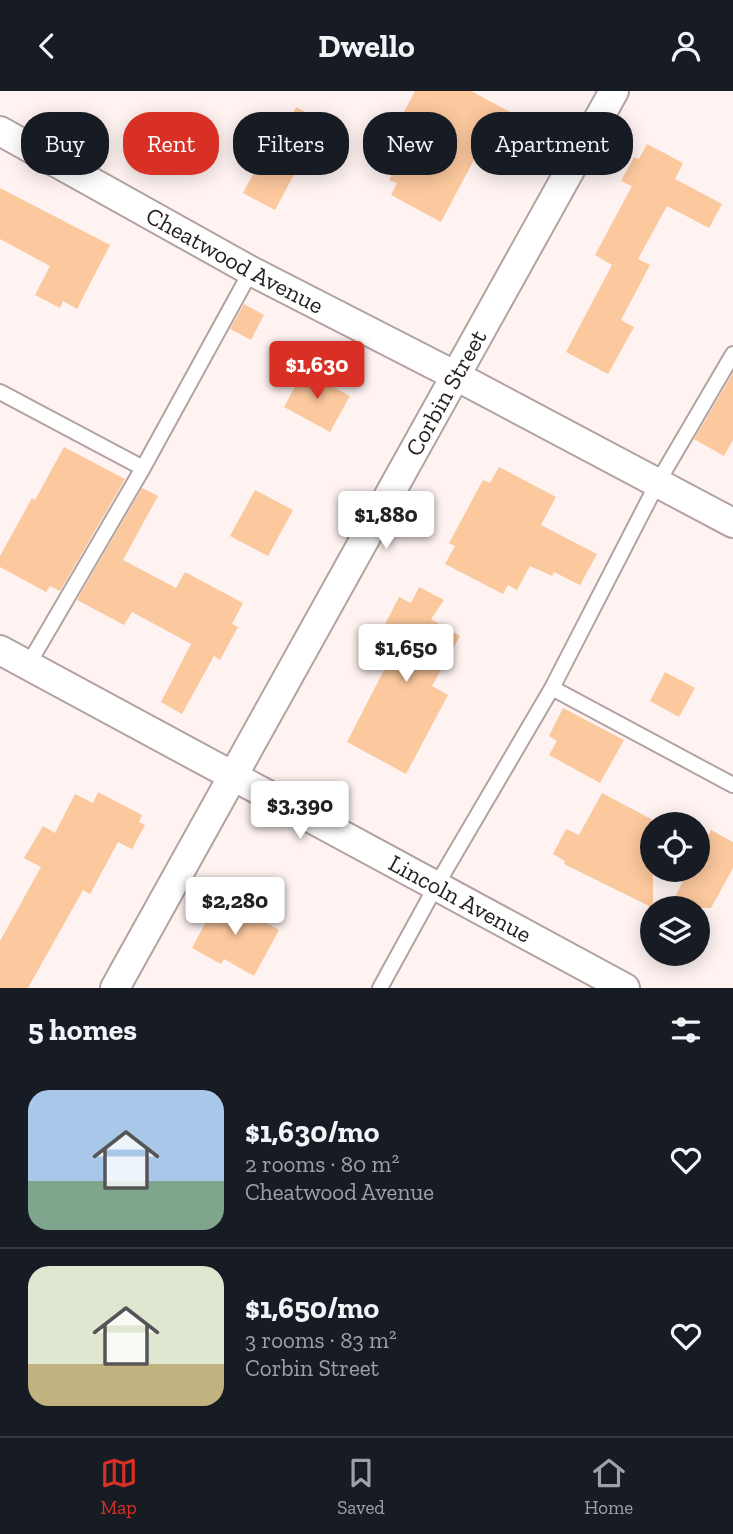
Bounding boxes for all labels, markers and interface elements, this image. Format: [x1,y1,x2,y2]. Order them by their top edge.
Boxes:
icon: back [28,27,66,65]
text: Dwello [318,27,415,65]
icon: person [667,27,705,65]
chip: Buy [21,112,109,175]
chip: Rent [123,112,219,175]
chip: Filters [233,112,349,175]
chip: New [363,112,457,175]
chip: Apartment [471,112,633,175]
street label: Cheatwood Avenue [141,200,328,320]
street label: Corbin Street [399,324,492,461]
pin: $1,630 [260,341,374,401]
text: $1,630 [285,350,349,378]
pin: $1,880 [329,491,443,551]
text: $1,880 [354,500,418,528]
pin: $1,650 [349,625,463,684]
text: $1,650 [375,633,437,661]
pin: $3,390 [243,781,357,841]
text: $3,390 [267,790,333,818]
map controls [640,812,710,966]
button: locate [640,812,710,882]
street label: Lincoln Avenue [384,848,537,949]
pin: $2,280 [178,877,292,937]
text: $2,280 [202,886,268,914]
button: layers [640,896,710,966]
icon: filters [667,1011,705,1049]
text: 5 homes [28,1012,137,1048]
text: $1,630/mo [245,1114,380,1150]
icon: home [84,1118,168,1202]
icon: heart [667,1141,705,1179]
text: 2 rooms · 80 m² [245,1150,399,1178]
text: Cheatwood Avenue [245,1178,434,1206]
text: $1,650/mo [245,1290,379,1326]
icon: home [84,1294,168,1378]
icon: heart [667,1317,705,1355]
text: 3 rooms · 83 m² [245,1326,397,1354]
text: Corbin Street [245,1354,379,1382]
tab: Map [100,1454,138,1519]
tab: Saved [337,1454,385,1519]
tab: Home [584,1454,633,1519]

